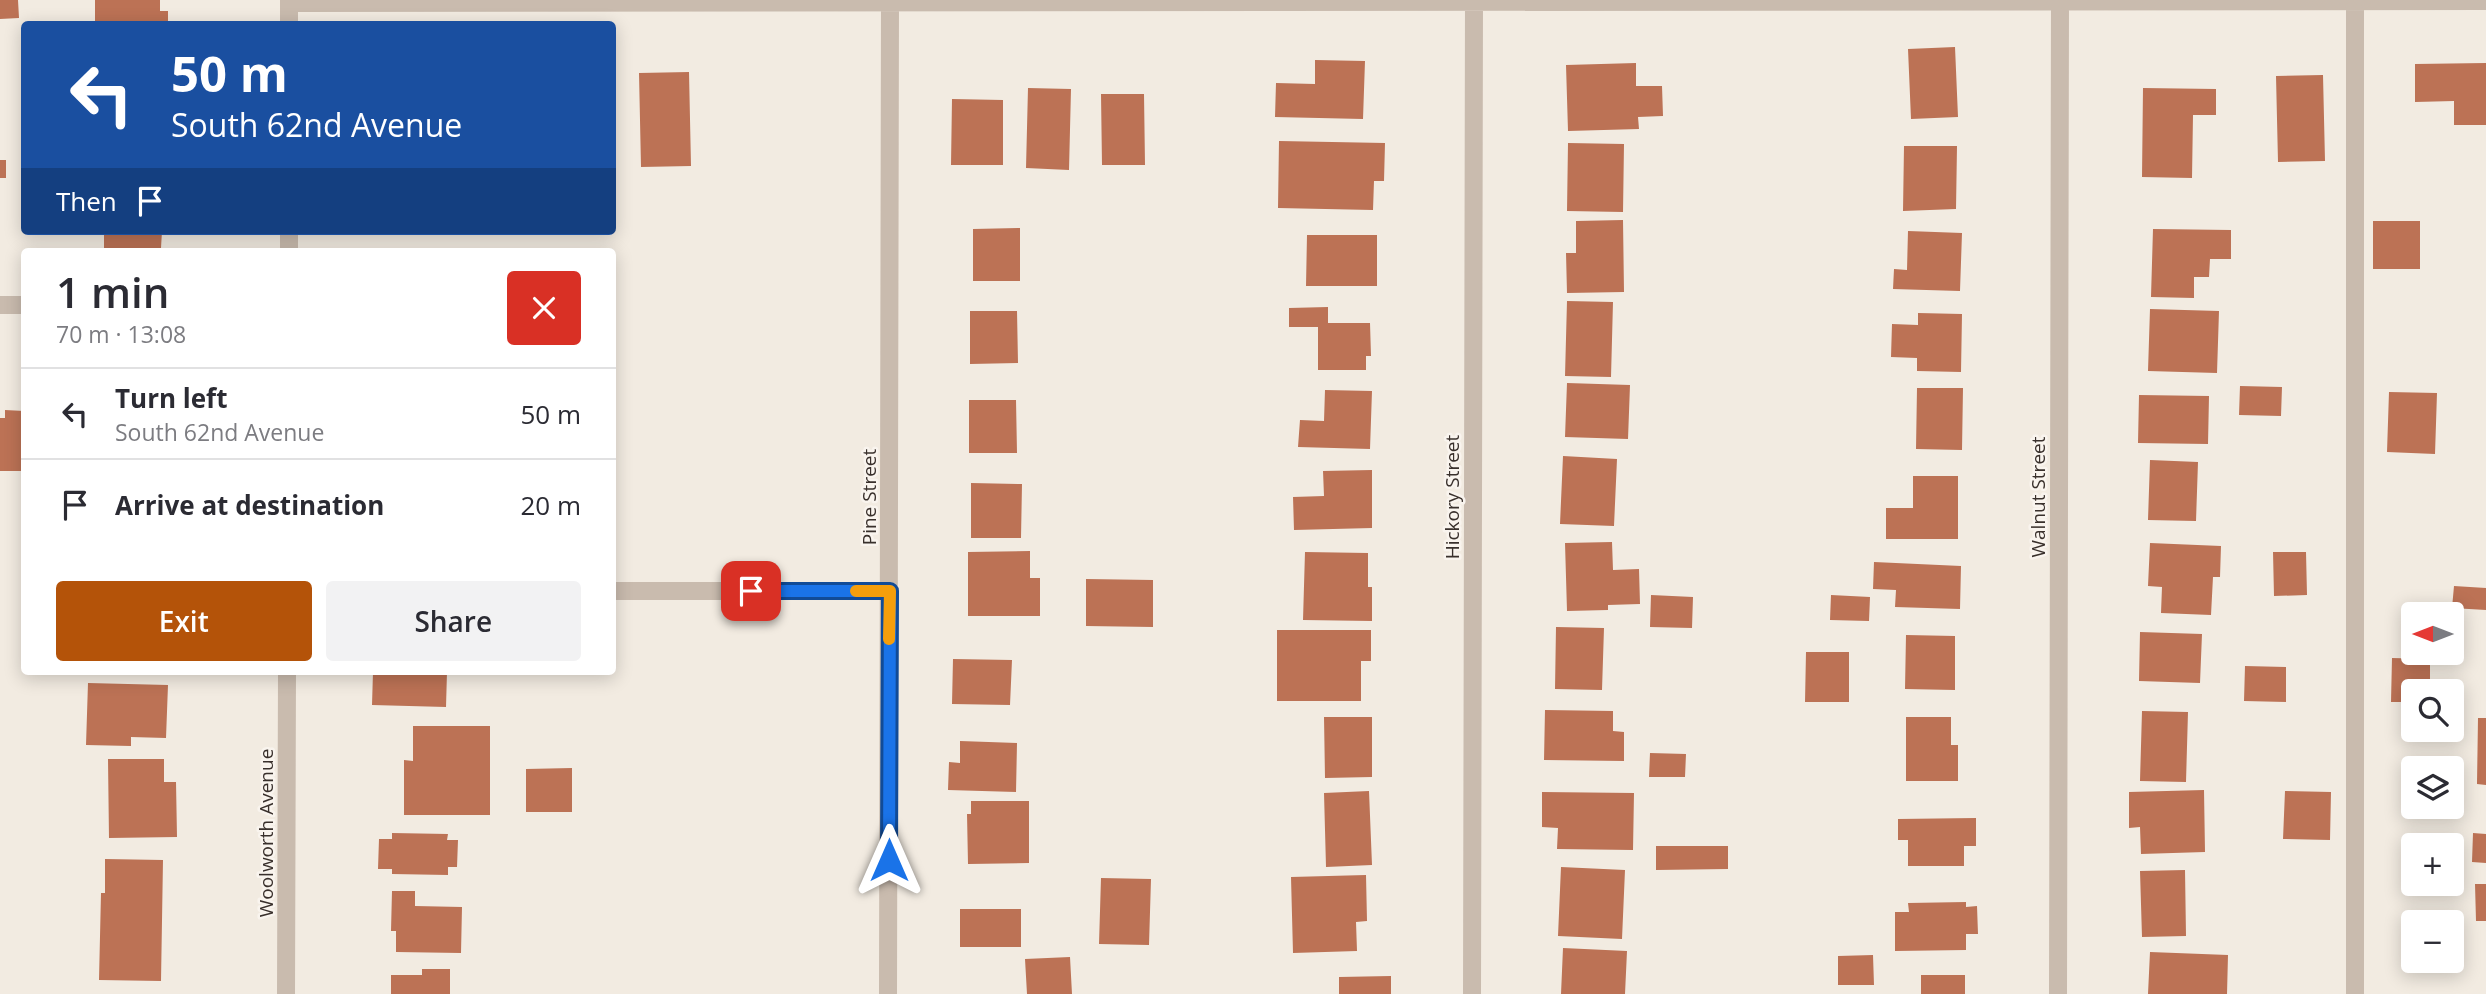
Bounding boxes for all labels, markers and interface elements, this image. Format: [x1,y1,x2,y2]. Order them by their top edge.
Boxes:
text: 50 m [171,40,288,106]
icon: left [56,49,147,140]
text: South 62nd Avenue [171,103,462,146]
icon: arrive [131,182,169,220]
text: Then [56,183,117,219]
text: 1 min [56,263,169,320]
button: close [507,271,581,345]
text: 70 m · 13:08 [56,318,186,350]
text: Turn left [115,380,227,416]
icon: left [56,395,94,433]
text: 50 m [520,396,581,432]
text: South 62nd Avenue [115,416,324,448]
street label: Hickory Street [1439,434,1465,559]
street label: Walnut Street [2025,436,2051,557]
street label: Pine Street [856,449,882,545]
icon: arrive [56,486,94,524]
text: Arrive at destination [115,487,384,523]
text: 20 m [520,487,581,523]
pin [721,561,781,621]
icon: arrive [732,572,770,610]
button: Exit [56,581,312,661]
button: Share [326,581,581,661]
north arrow [2401,602,2464,665]
map controls [2401,602,2464,973]
button: search [2401,679,2464,742]
street label: Woolworth Avenue [253,749,279,917]
button: layers [2401,756,2464,819]
position arrow [852,823,926,897]
button: + [2401,833,2464,896]
button: − [2401,910,2464,973]

